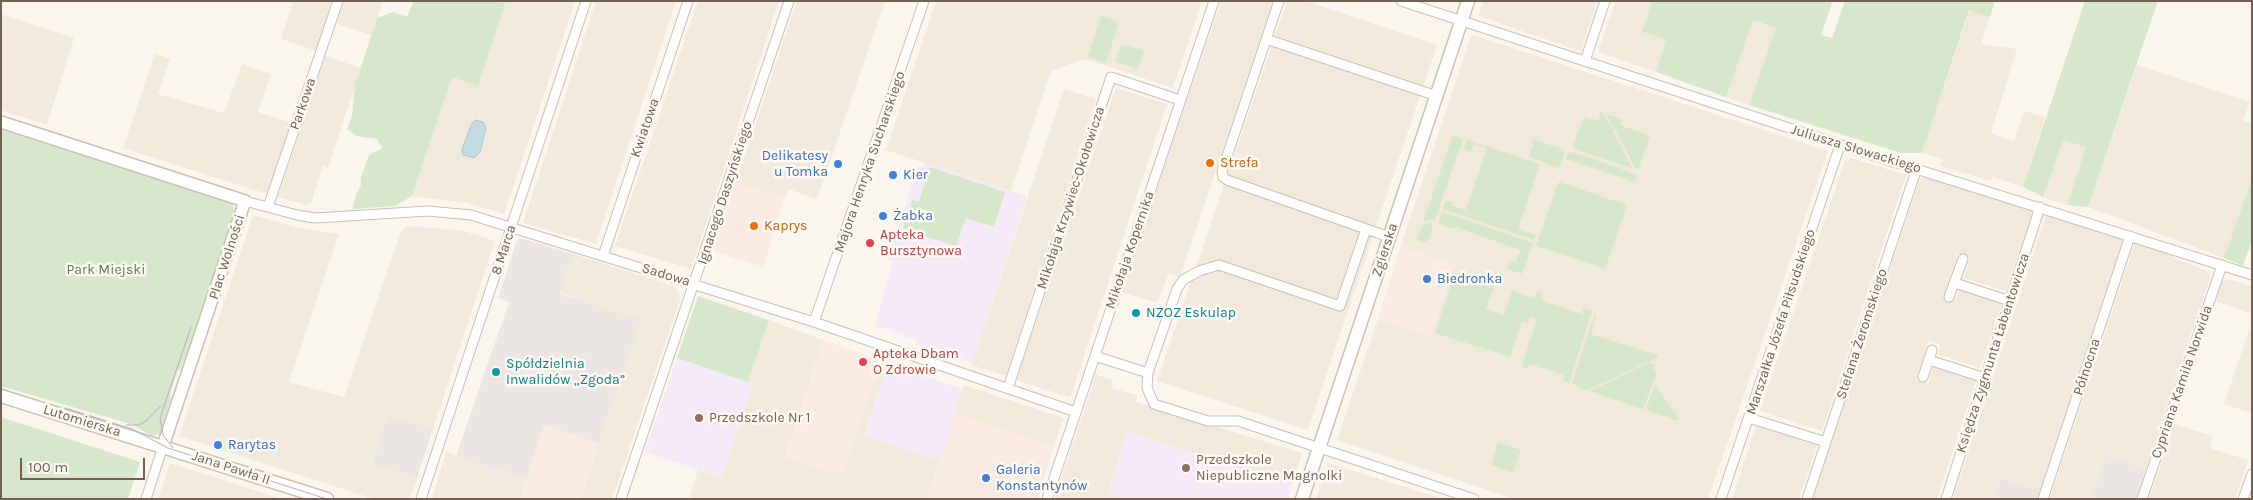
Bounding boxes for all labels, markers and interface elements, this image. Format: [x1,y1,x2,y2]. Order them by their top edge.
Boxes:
street label: Majora Henryka Sucharskiego [831,69,909,255]
street label: Parkowa [286,76,320,132]
street label: Kwiatowa [627,96,663,160]
street label: Mikołaja Krzywiec-Okołowicza [1034,105,1108,291]
street label: Ignacego Daszyńskiego [694,119,756,267]
street label: Juliusza Słowackiego [1789,121,1923,177]
place label: Delikatesy u Tomka [762,148,828,180]
place label: Strefa [1220,155,1258,171]
marker: Strefa [1204,157,1216,169]
marker: Delikatesy u Tomka [832,158,844,170]
place label: Kier [903,167,928,183]
marker: Kier [887,169,899,181]
street label: Mikołaja Kopernika [1102,189,1158,311]
place label: Żabka [893,208,933,224]
marker: Żabka [877,210,889,222]
street label: Plac Wolności [205,212,249,302]
place label: Kaprys [764,218,807,234]
marker: Kaprys [748,220,760,232]
street label: Zgierska [1368,221,1402,279]
street label: 8 Marca [488,223,520,277]
place label: Apteka Bursztynowa [880,227,962,260]
street label: Marszałka Józefa Piłsudskiego [1743,227,1819,417]
marker: Apteka Bursztynowa [864,237,876,249]
street label: Księdza Zygmunta Łabentowicza [1953,251,2033,455]
street label: Sadowa [640,260,692,290]
park label: Park Miejski [67,262,145,278]
street label: Stefana Żeromskiego [1833,267,1891,401]
place label: Biedronka [1437,271,1502,287]
marker: Biedronka [1421,273,1433,285]
street label: Cypriana Kamila Norwida [2148,303,2216,461]
place label: NZOZ Eskulap [1146,305,1236,321]
marker: NZOZ Eskulap [1130,307,1142,319]
street label: Północna [2070,336,2104,398]
place label: Apteka Dbam O Zdrowie [873,346,959,378]
place label: Spółdzielnia Inwalidów „Zgoda” [506,356,625,388]
marker: Apteka Dbam O Zdrowie [857,356,869,368]
marker: Spółdzielnia Inwalidów „Zgoda” [490,366,502,378]
street label: Lutomierska [41,401,123,441]
place label: Przedszkole Nr 1 [709,410,810,426]
marker: Przedszkole Nr 1 [693,412,705,424]
place label: Rarytas [228,437,276,453]
marker: Rarytas [212,439,224,451]
street label: Jana Pawła II [190,447,272,489]
scale bar [22,448,148,480]
place label: Przedszkole Niepubliczne Magnolki [1196,452,1342,484]
text: 100 m [28,458,68,476]
place label: Galeria Konstantynów [996,462,1087,494]
marker: Przedszkole Niepubliczne Magnolki [1180,462,1192,474]
marker: Galeria Konstantynów [980,472,992,484]

